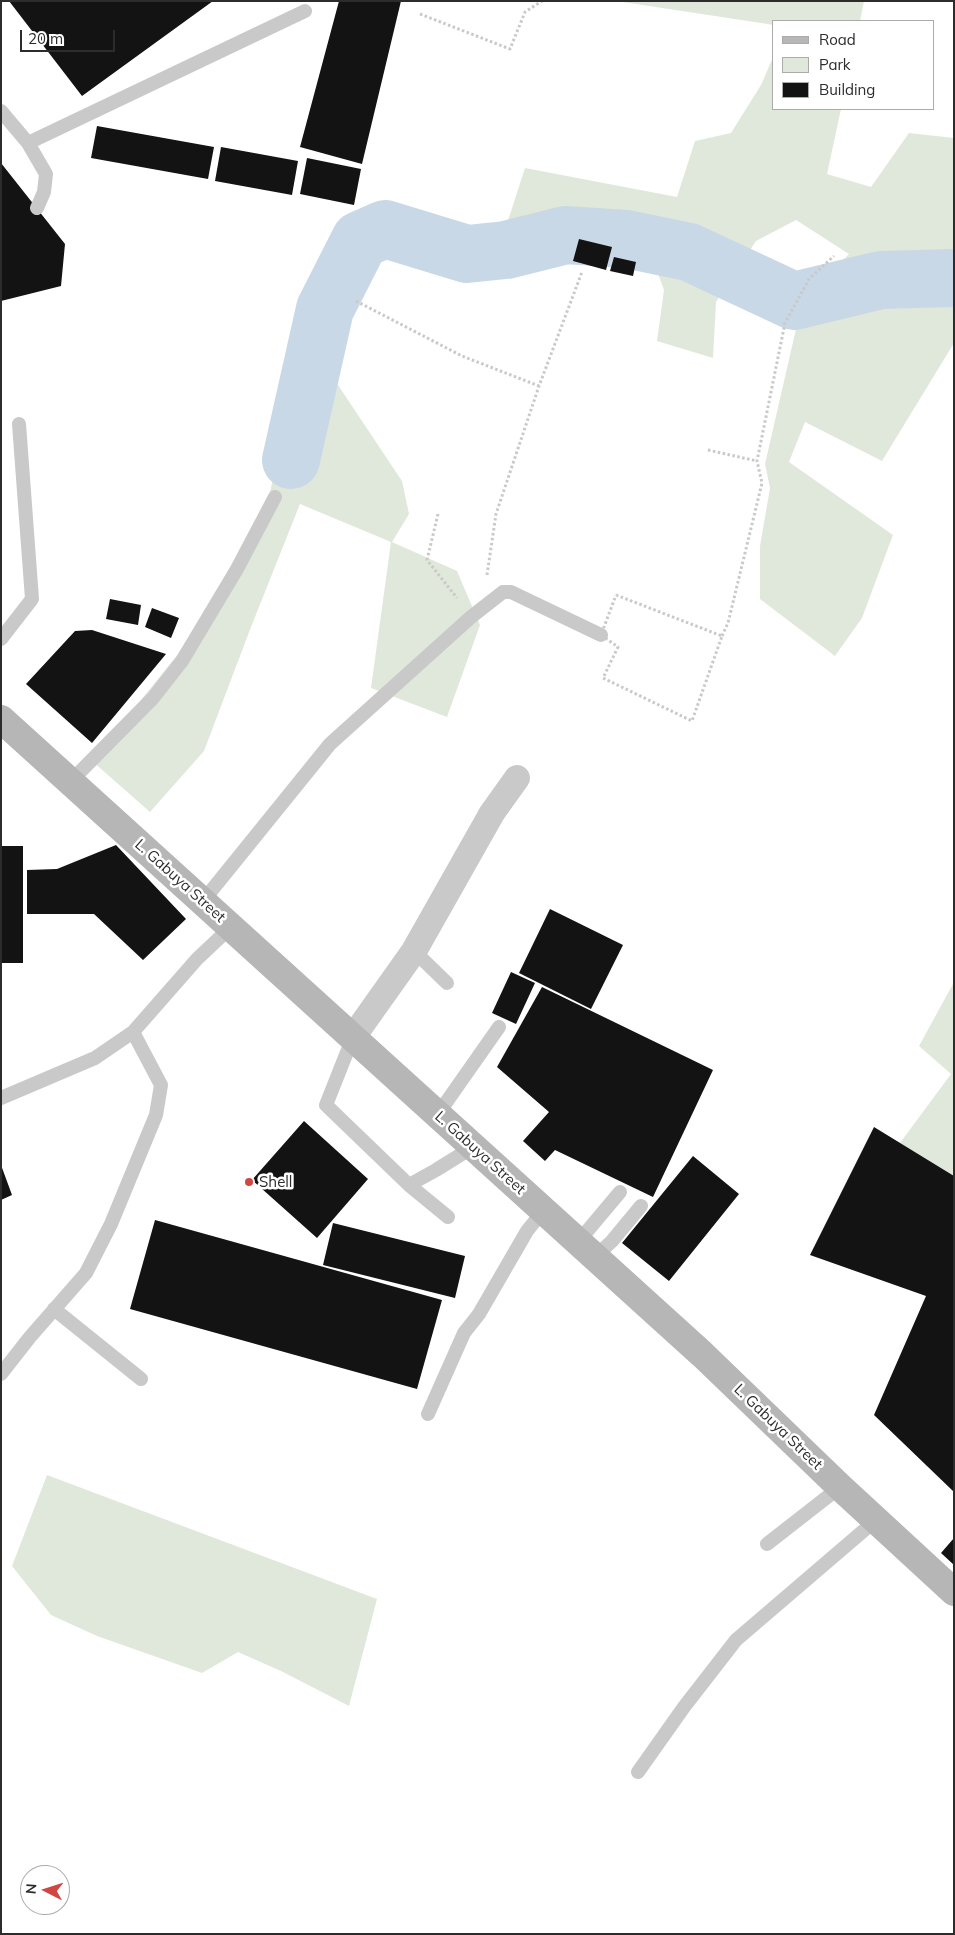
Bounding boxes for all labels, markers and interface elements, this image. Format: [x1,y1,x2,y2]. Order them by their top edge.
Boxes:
scale bar [22,20,118,52]
legend [772,20,935,110]
text: 20 m [28,29,63,48]
text: Road [819,30,856,49]
text: Park [819,55,851,74]
text: Building [819,80,875,99]
street label: L. Gabuya Street [131,836,229,926]
street label: L. Gabuya Street [431,1108,529,1198]
place label: Shell [259,1173,292,1191]
marker: Shell [243,1176,255,1188]
street label: L. Gabuya Street [730,1380,826,1474]
north arrow [20,1865,70,1915]
text: N [22,1883,40,1895]

